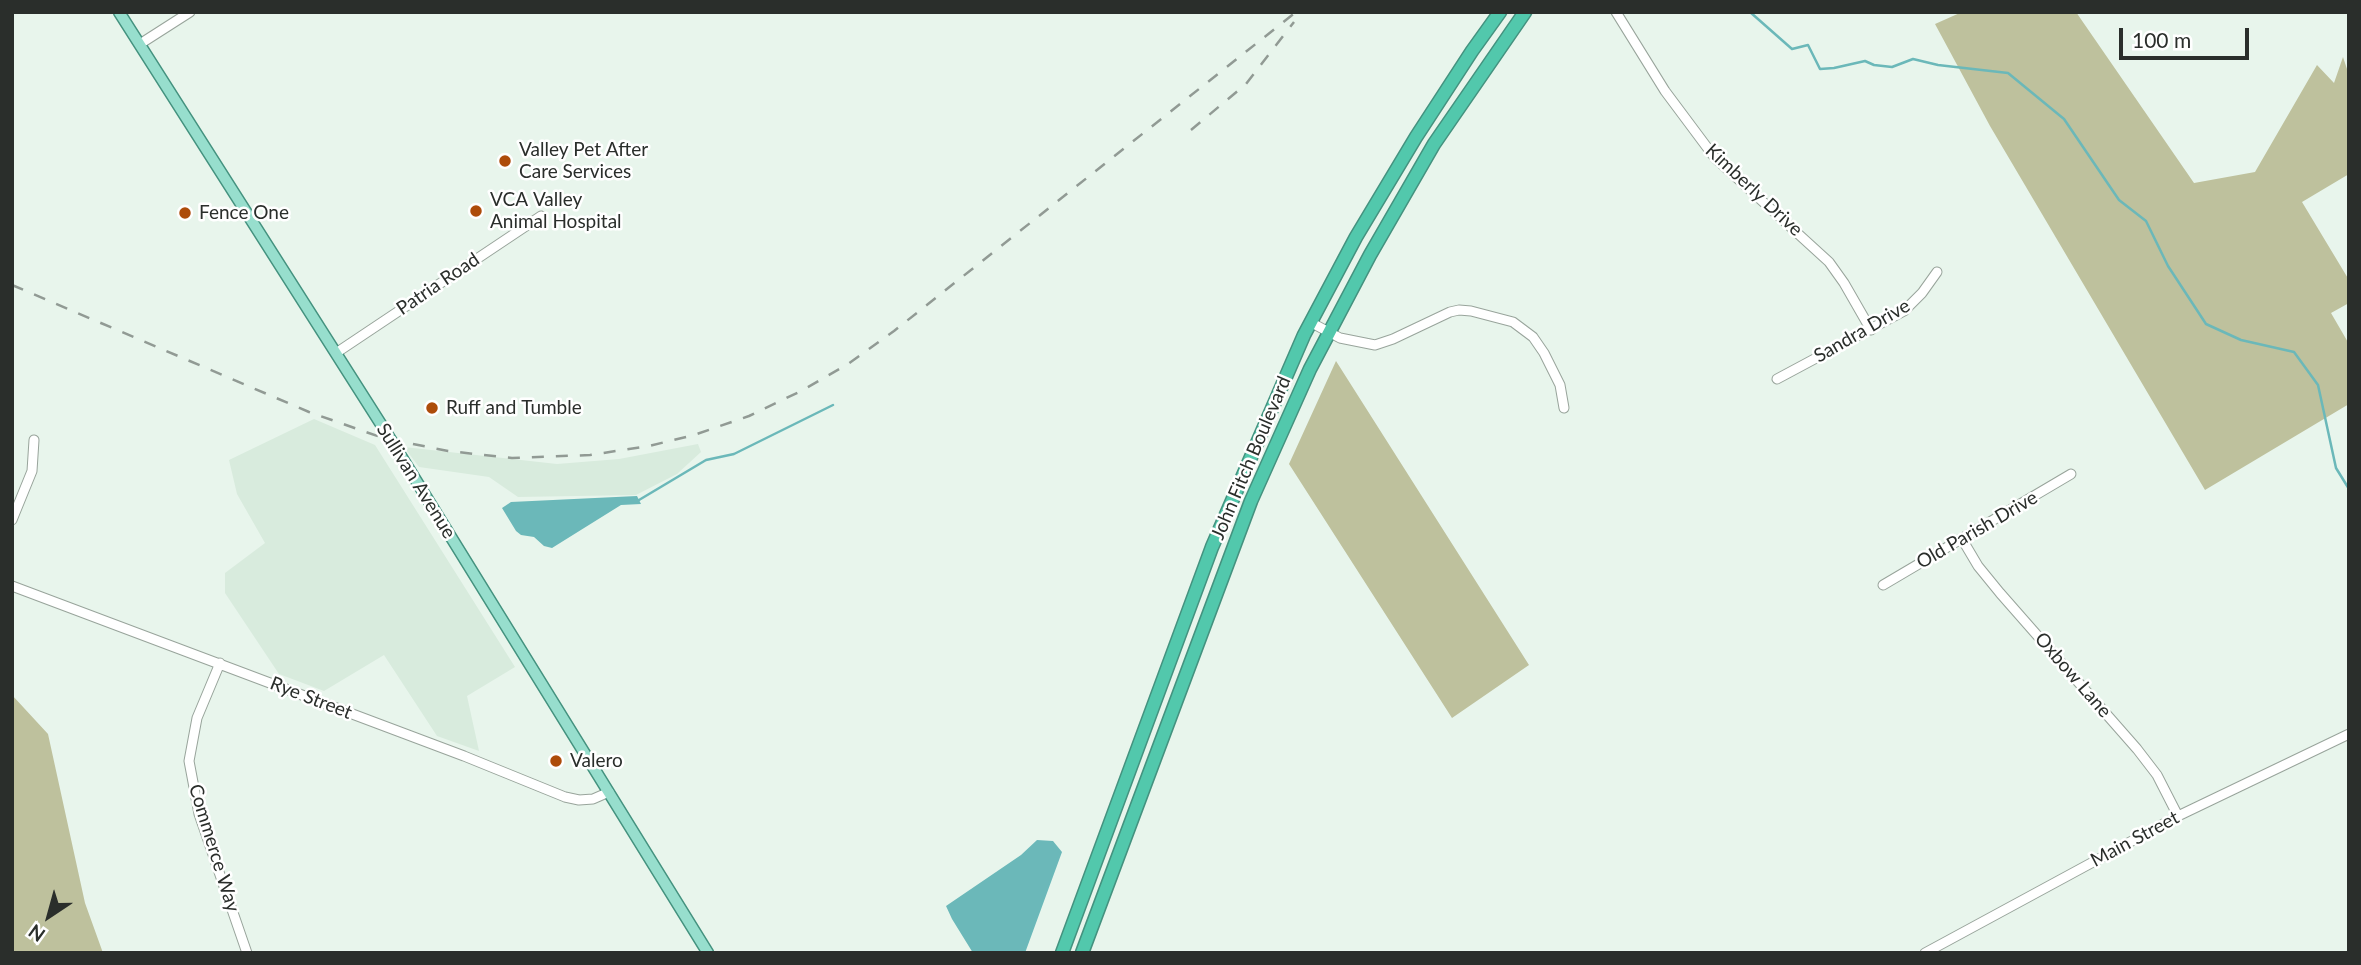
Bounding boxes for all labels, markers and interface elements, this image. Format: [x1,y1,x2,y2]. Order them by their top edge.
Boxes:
scale bar [2123,14,2252,58]
text: 100 m [2132,27,2191,52]
place label: Valley Pet After Care Services [519,139,648,183]
street label: Kimberly Drive [1701,139,1807,241]
marker: Valley Pet After Care Services [497,153,513,169]
place label: VCA Valley Animal Hospital [490,189,622,233]
place label: Fence One [199,202,289,224]
marker: VCA Valley Animal Hospital [468,203,484,219]
marker: Fence One [177,205,193,221]
street label: Patria Road [392,248,484,320]
street label: Sandra Drive [1810,294,1914,368]
street label: John Fitch Boulevard [1206,373,1296,543]
place label: Ruff and Tumble [446,397,582,419]
marker: Ruff and Tumble [424,400,440,416]
street label: Sullivan Avenue [371,419,461,543]
street label: Old Parish Drive [1912,486,2042,574]
street label: Oxbow Lane [2030,628,2116,722]
street label: Rye Street [267,672,355,724]
place label: Valero [570,750,623,772]
marker: Valero [548,753,564,769]
street label: Commerce Way [184,781,244,915]
street label: Main Street [2087,806,2183,872]
north arrow [14,881,84,951]
text: N [24,920,49,947]

